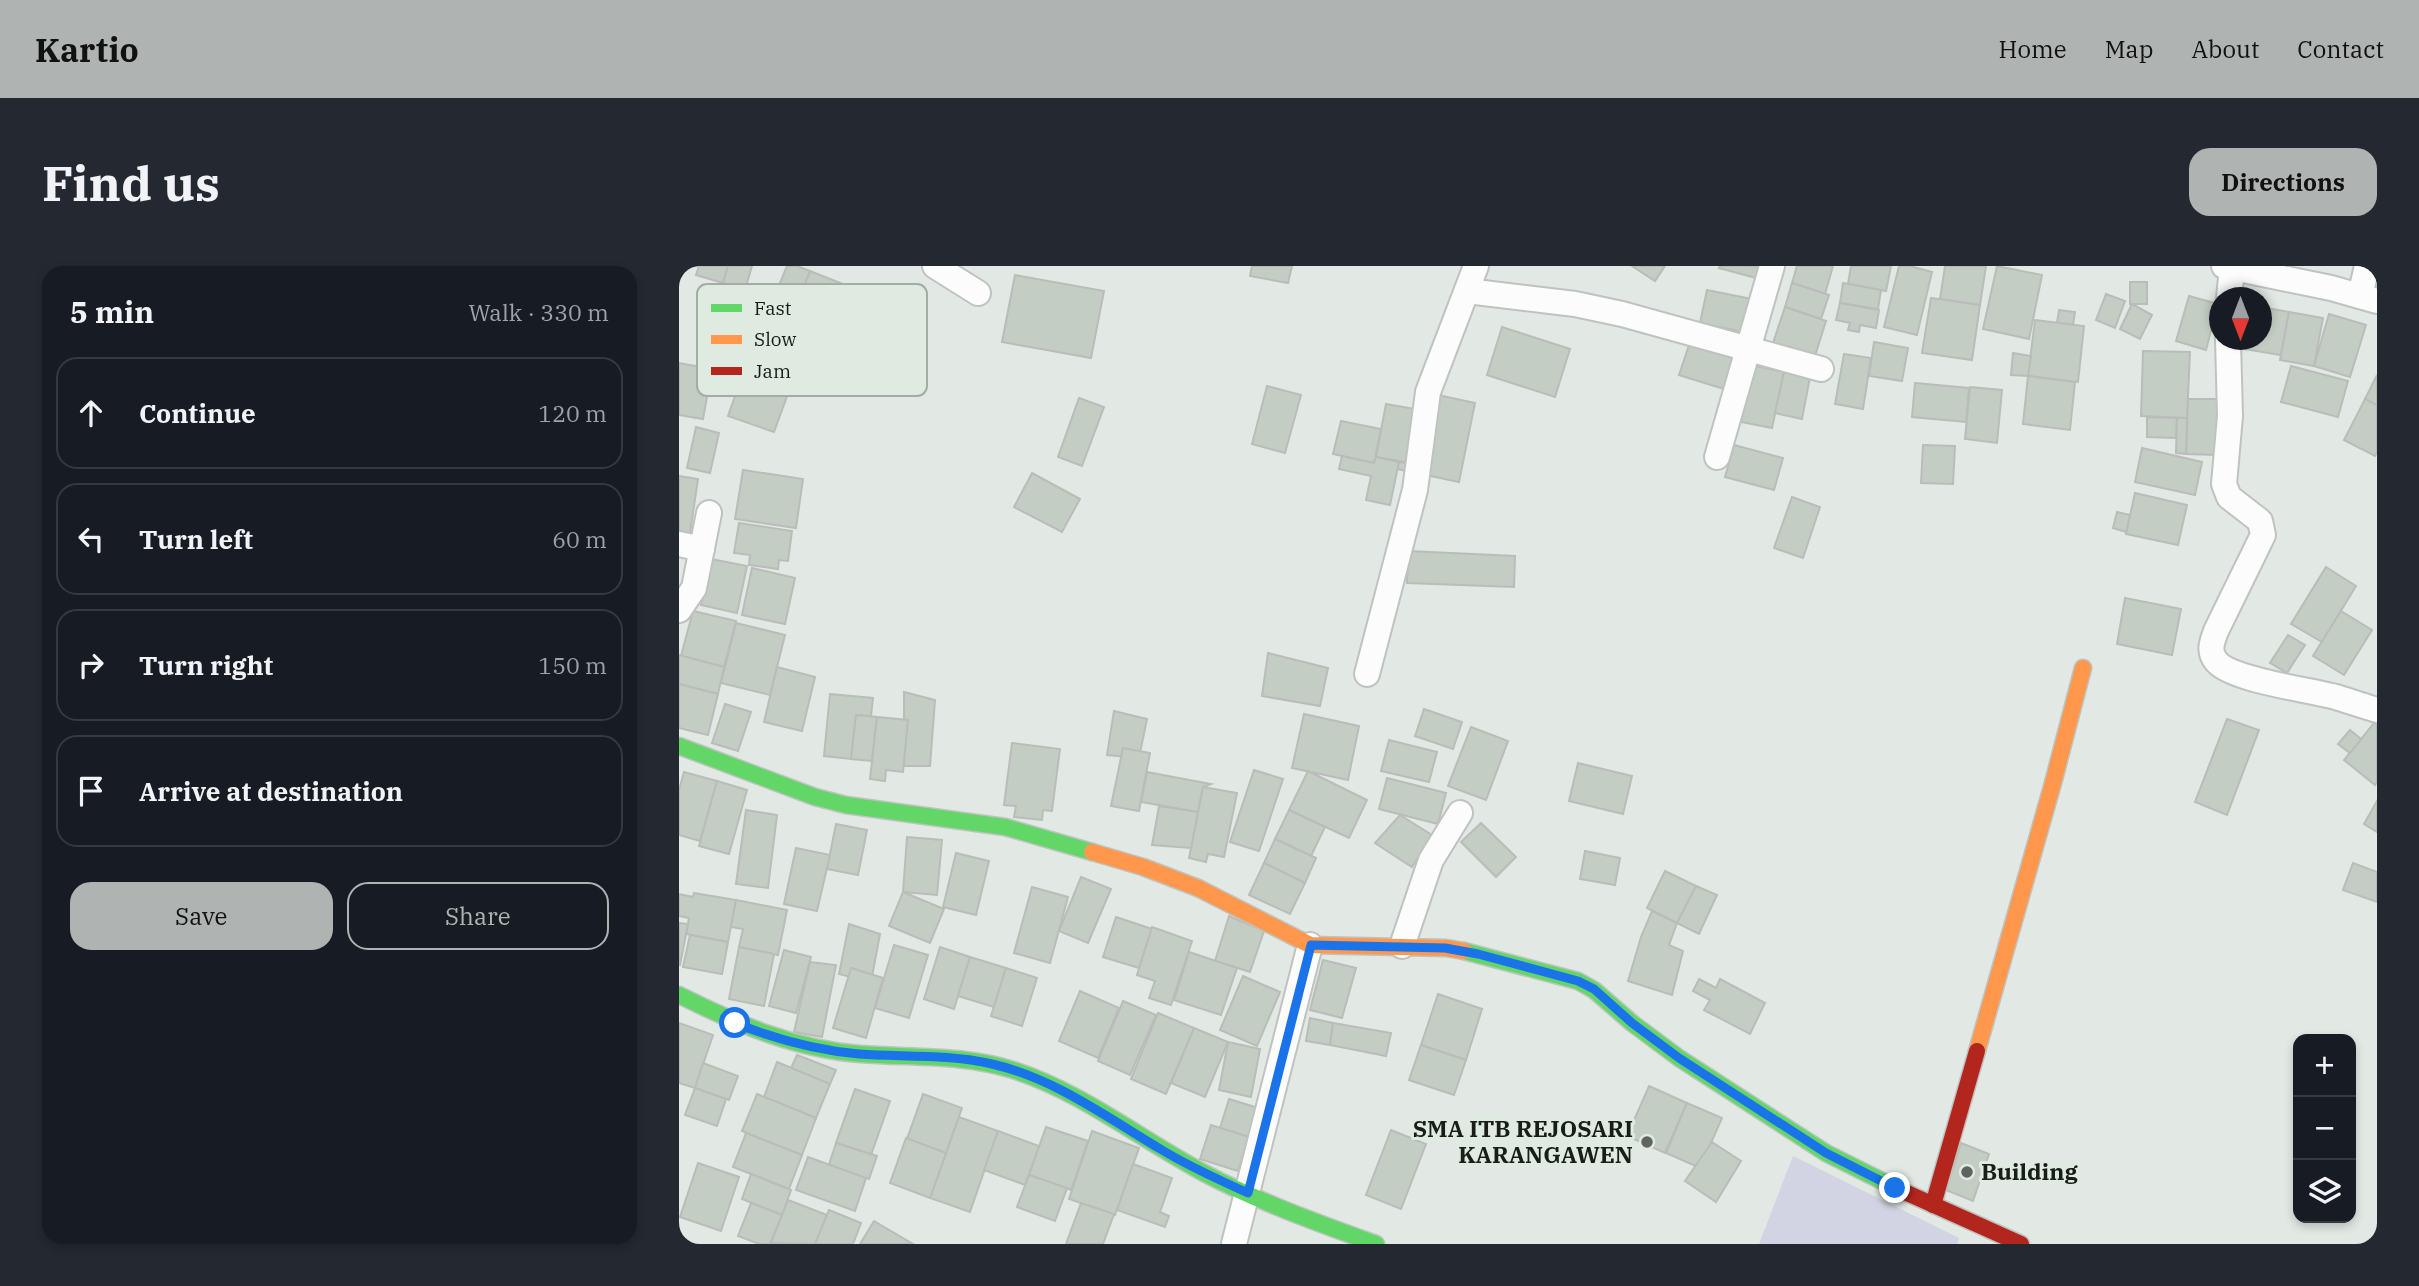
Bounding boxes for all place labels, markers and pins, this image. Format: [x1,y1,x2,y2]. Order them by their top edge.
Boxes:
place label: SMA ITB REJOSARI KARANGAWEN [1413,1113,1633,1169]
marker: SMA ITB REJOSARI KARANGAWEN [1639,1134,1655,1150]
place label: Building [1981,1156,2079,1186]
marker: Building [1959,1164,1975,1180]

